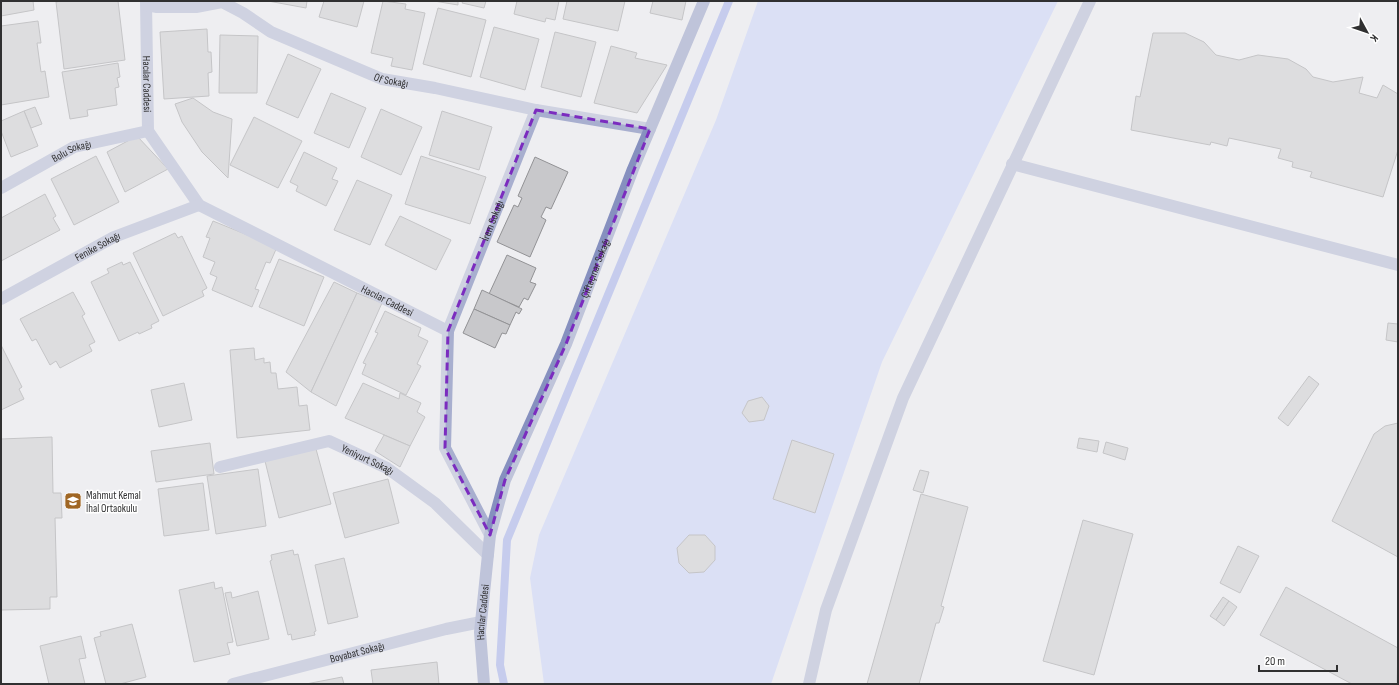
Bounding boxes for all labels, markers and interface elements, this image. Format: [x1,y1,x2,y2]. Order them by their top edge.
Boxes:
north arrow [1347,12,1387,52]
text: K [1367,32,1381,45]
street label: Hacılar Caddesi [140,56,154,112]
street label: Of Sokağı [372,70,409,90]
street label: Bolu Sokağı [49,137,92,165]
street label: İrem Sokağı [478,198,506,243]
street label: Fenike Sokağı [73,229,122,264]
street label: Çifteçınar Sokağı [578,237,613,300]
street label: Hacılar Caddesi [359,282,415,319]
street label: Yeniyurt Sokağı [339,442,396,478]
place label: Mahmut Kemal İhal Ortaokulu [86,489,141,515]
school or university icon: Mahmut Kemal İhal Ortaokulu [63,491,83,511]
street label: Hacılar Caddesi [474,584,492,641]
street label: Boyabat Sokağı [328,639,386,666]
scale bar [1259,647,1337,673]
text: 20 m [1265,654,1285,669]

